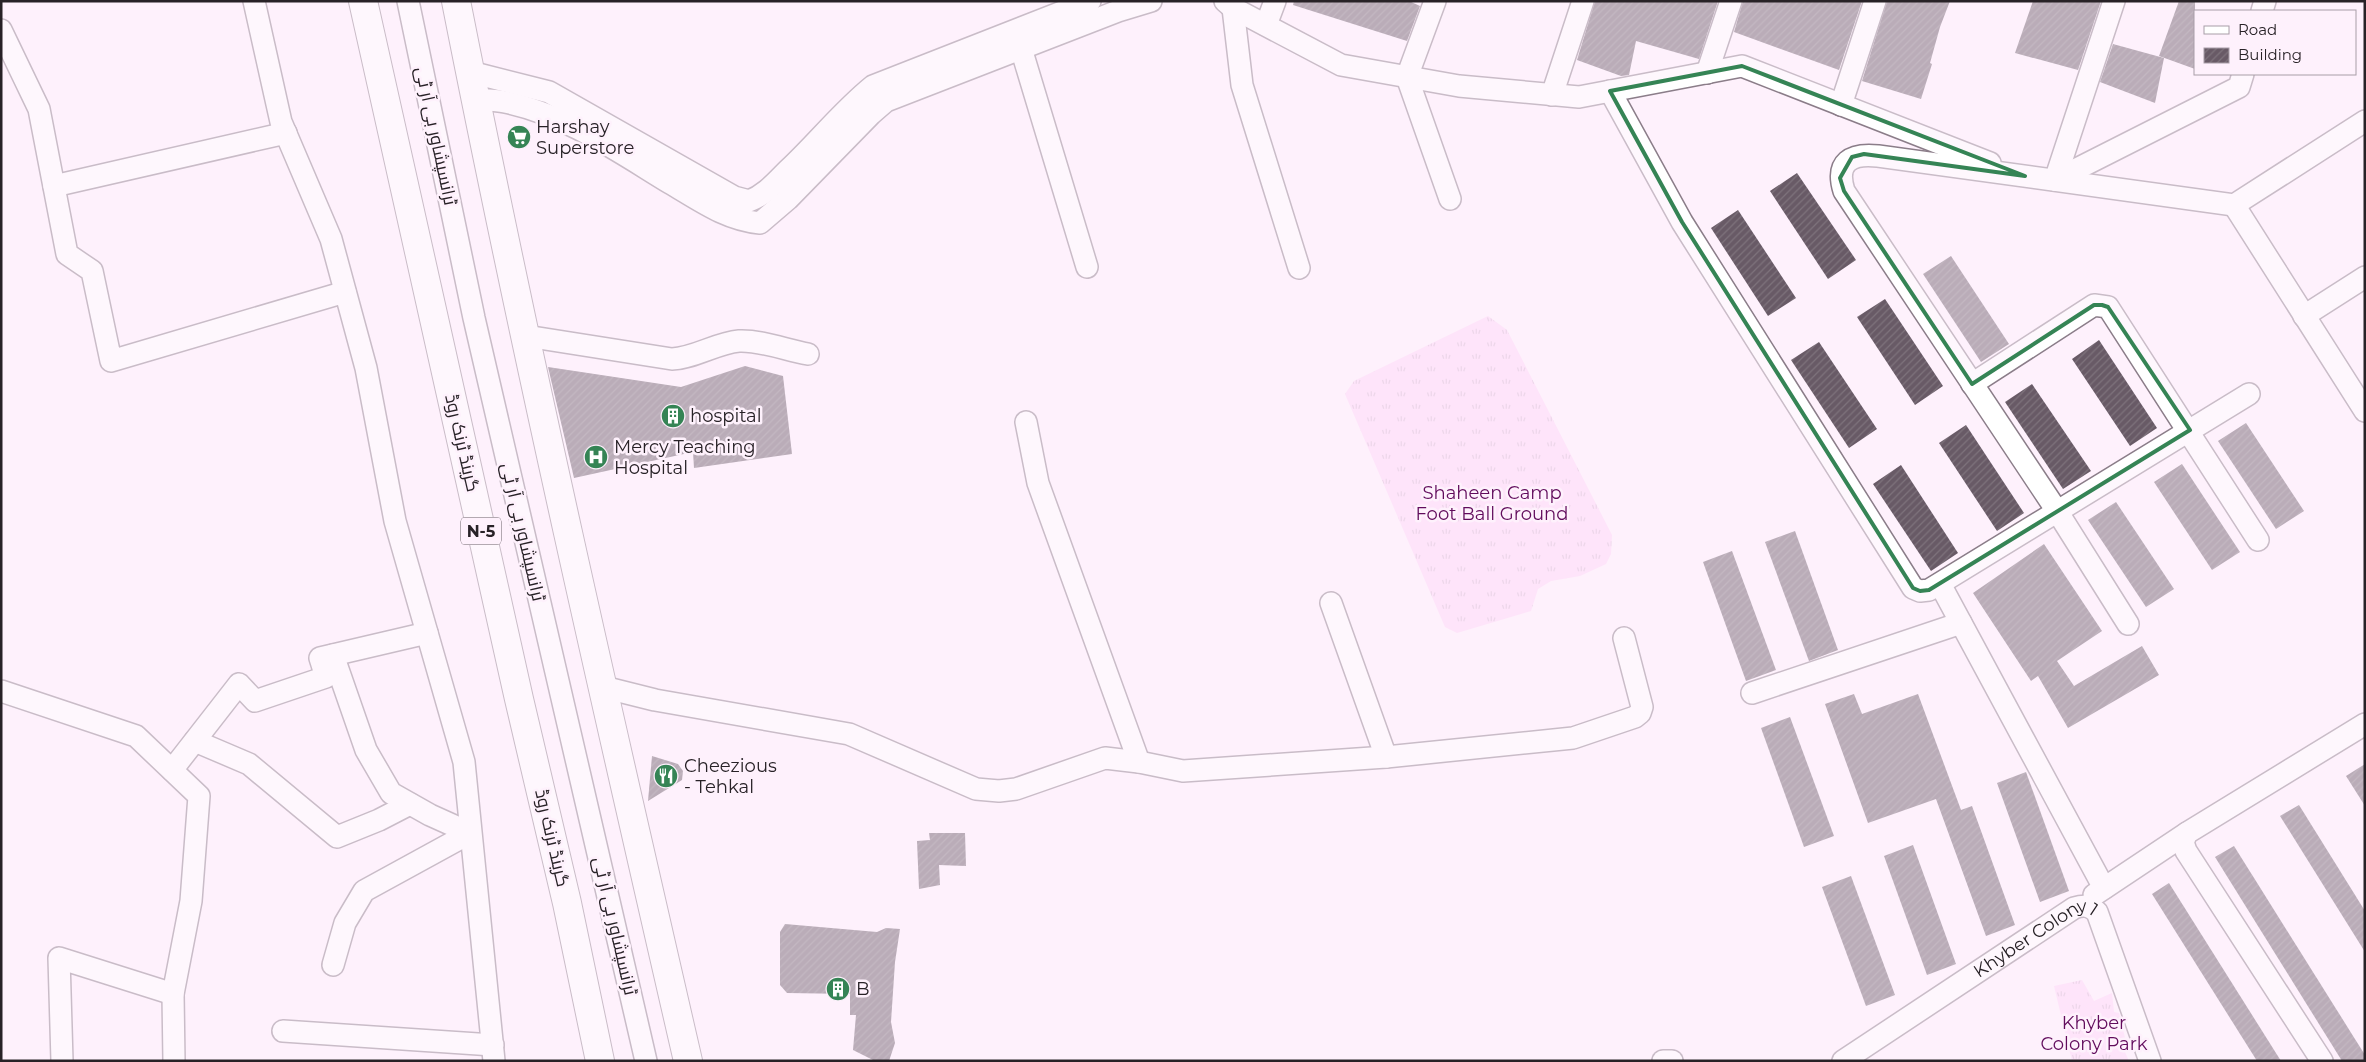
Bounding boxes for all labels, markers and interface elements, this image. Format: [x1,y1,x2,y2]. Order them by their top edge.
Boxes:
legend [2194,10,2356,75]
text: Road [2238,20,2277,39]
text: Building [2238,45,2302,64]
street label: ٹرانسپشاور بی آر ٹی [411,65,461,207]
place label: Harshay Superstore [536,116,634,159]
supermarket icon: Harshay Superstore [506,124,532,150]
street label: گرینڈ ٹرنک روڈ [440,392,484,494]
building icon: hospital [660,403,686,429]
place label: hospital [690,405,762,427]
place label: Mercy Teaching Hospital [614,436,756,479]
hospital icon: Mercy Teaching Hospital [583,444,609,470]
street label: ٹرانسپشاور بی آر ٹی [496,461,550,603]
park label: Shaheen Camp Foot Ball Ground [1416,482,1568,525]
road number: N-5 [461,518,501,544]
place label: Cheezious - Tehkal [684,755,777,798]
restaurant icon: Cheezious - Tehkal [653,763,679,789]
street label: گرینڈ ٹرنک روڈ [530,787,574,889]
street label: ٹرانسپشاور بی آر ٹی [588,855,642,997]
street label: Khyber Colony 1 [1969,895,2102,982]
building icon: B [825,976,851,1002]
place label: B [856,978,870,1000]
park label: Khyber Colony Park [2040,1012,2148,1055]

